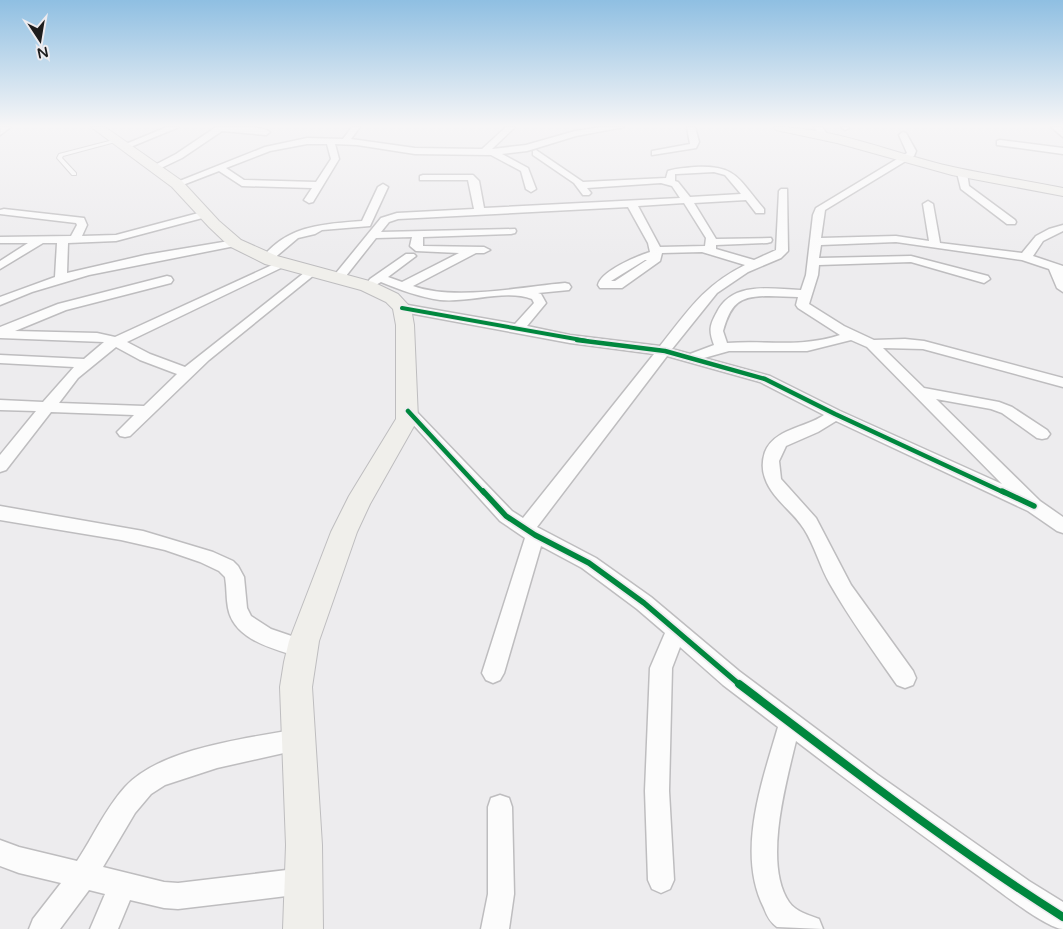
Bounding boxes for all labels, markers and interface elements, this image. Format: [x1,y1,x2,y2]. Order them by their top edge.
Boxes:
north arrow [15,15,65,65]
text: N [35,43,50,62]

